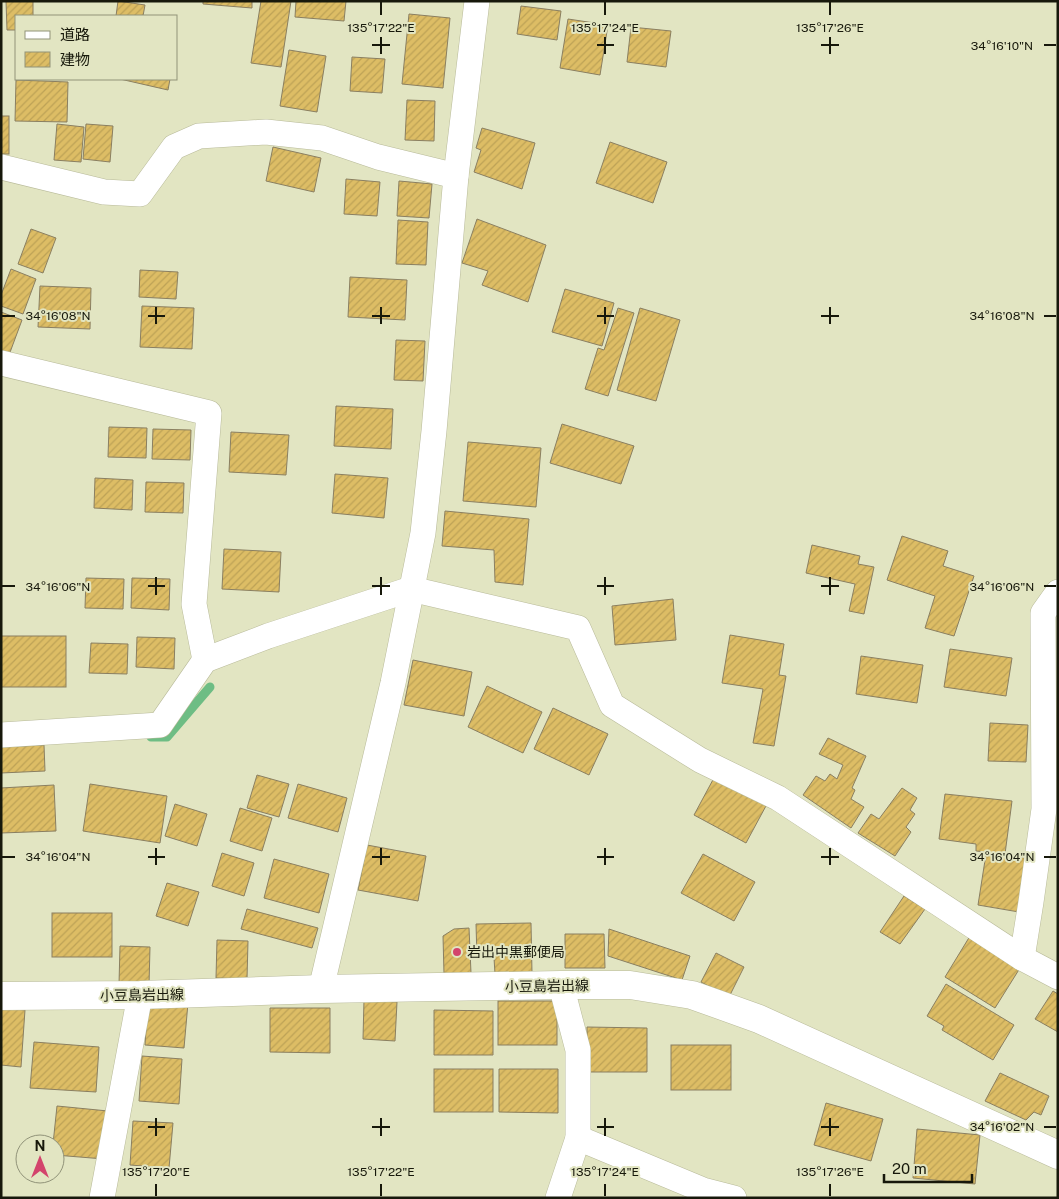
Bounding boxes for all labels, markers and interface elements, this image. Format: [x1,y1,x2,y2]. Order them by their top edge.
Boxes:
legend [15,15,178,80]
text: 135°17'22"E [347,21,415,35]
text: 135°17'24"E [571,21,639,35]
text: 135°17'26"E [796,21,864,35]
text: 道路 [60,26,90,43]
text: 34°16'10"N [971,39,1033,53]
text: 建物 [60,51,90,68]
text: 34°16'08"N [25,309,91,323]
text: 34°16'08"N [969,309,1035,323]
text: 34°16'06"N [26,580,90,594]
text: 34°16'06"N [970,580,1034,594]
text: 34°16'04"N [26,850,91,864]
text: 34°16'04"N [970,850,1035,864]
place label: 岩出中黒郵便局 [467,944,565,960]
marker: 岩出中黒郵便局 [451,946,463,958]
street label: 小豆島岩出線 [505,977,589,995]
street label: 小豆島岩出線 [100,986,184,1004]
text: 34°16'02"N [970,1120,1034,1134]
north arrow [15,1134,65,1184]
text: N [35,1138,45,1154]
scale bar [884,1152,972,1184]
text: 20 m [892,1160,927,1177]
text: 135°17'20"E [122,1165,190,1179]
text: 135°17'22"E [347,1165,415,1179]
text: 135°17'24"E [571,1165,639,1179]
text: 135°17'26"E [796,1165,864,1179]

